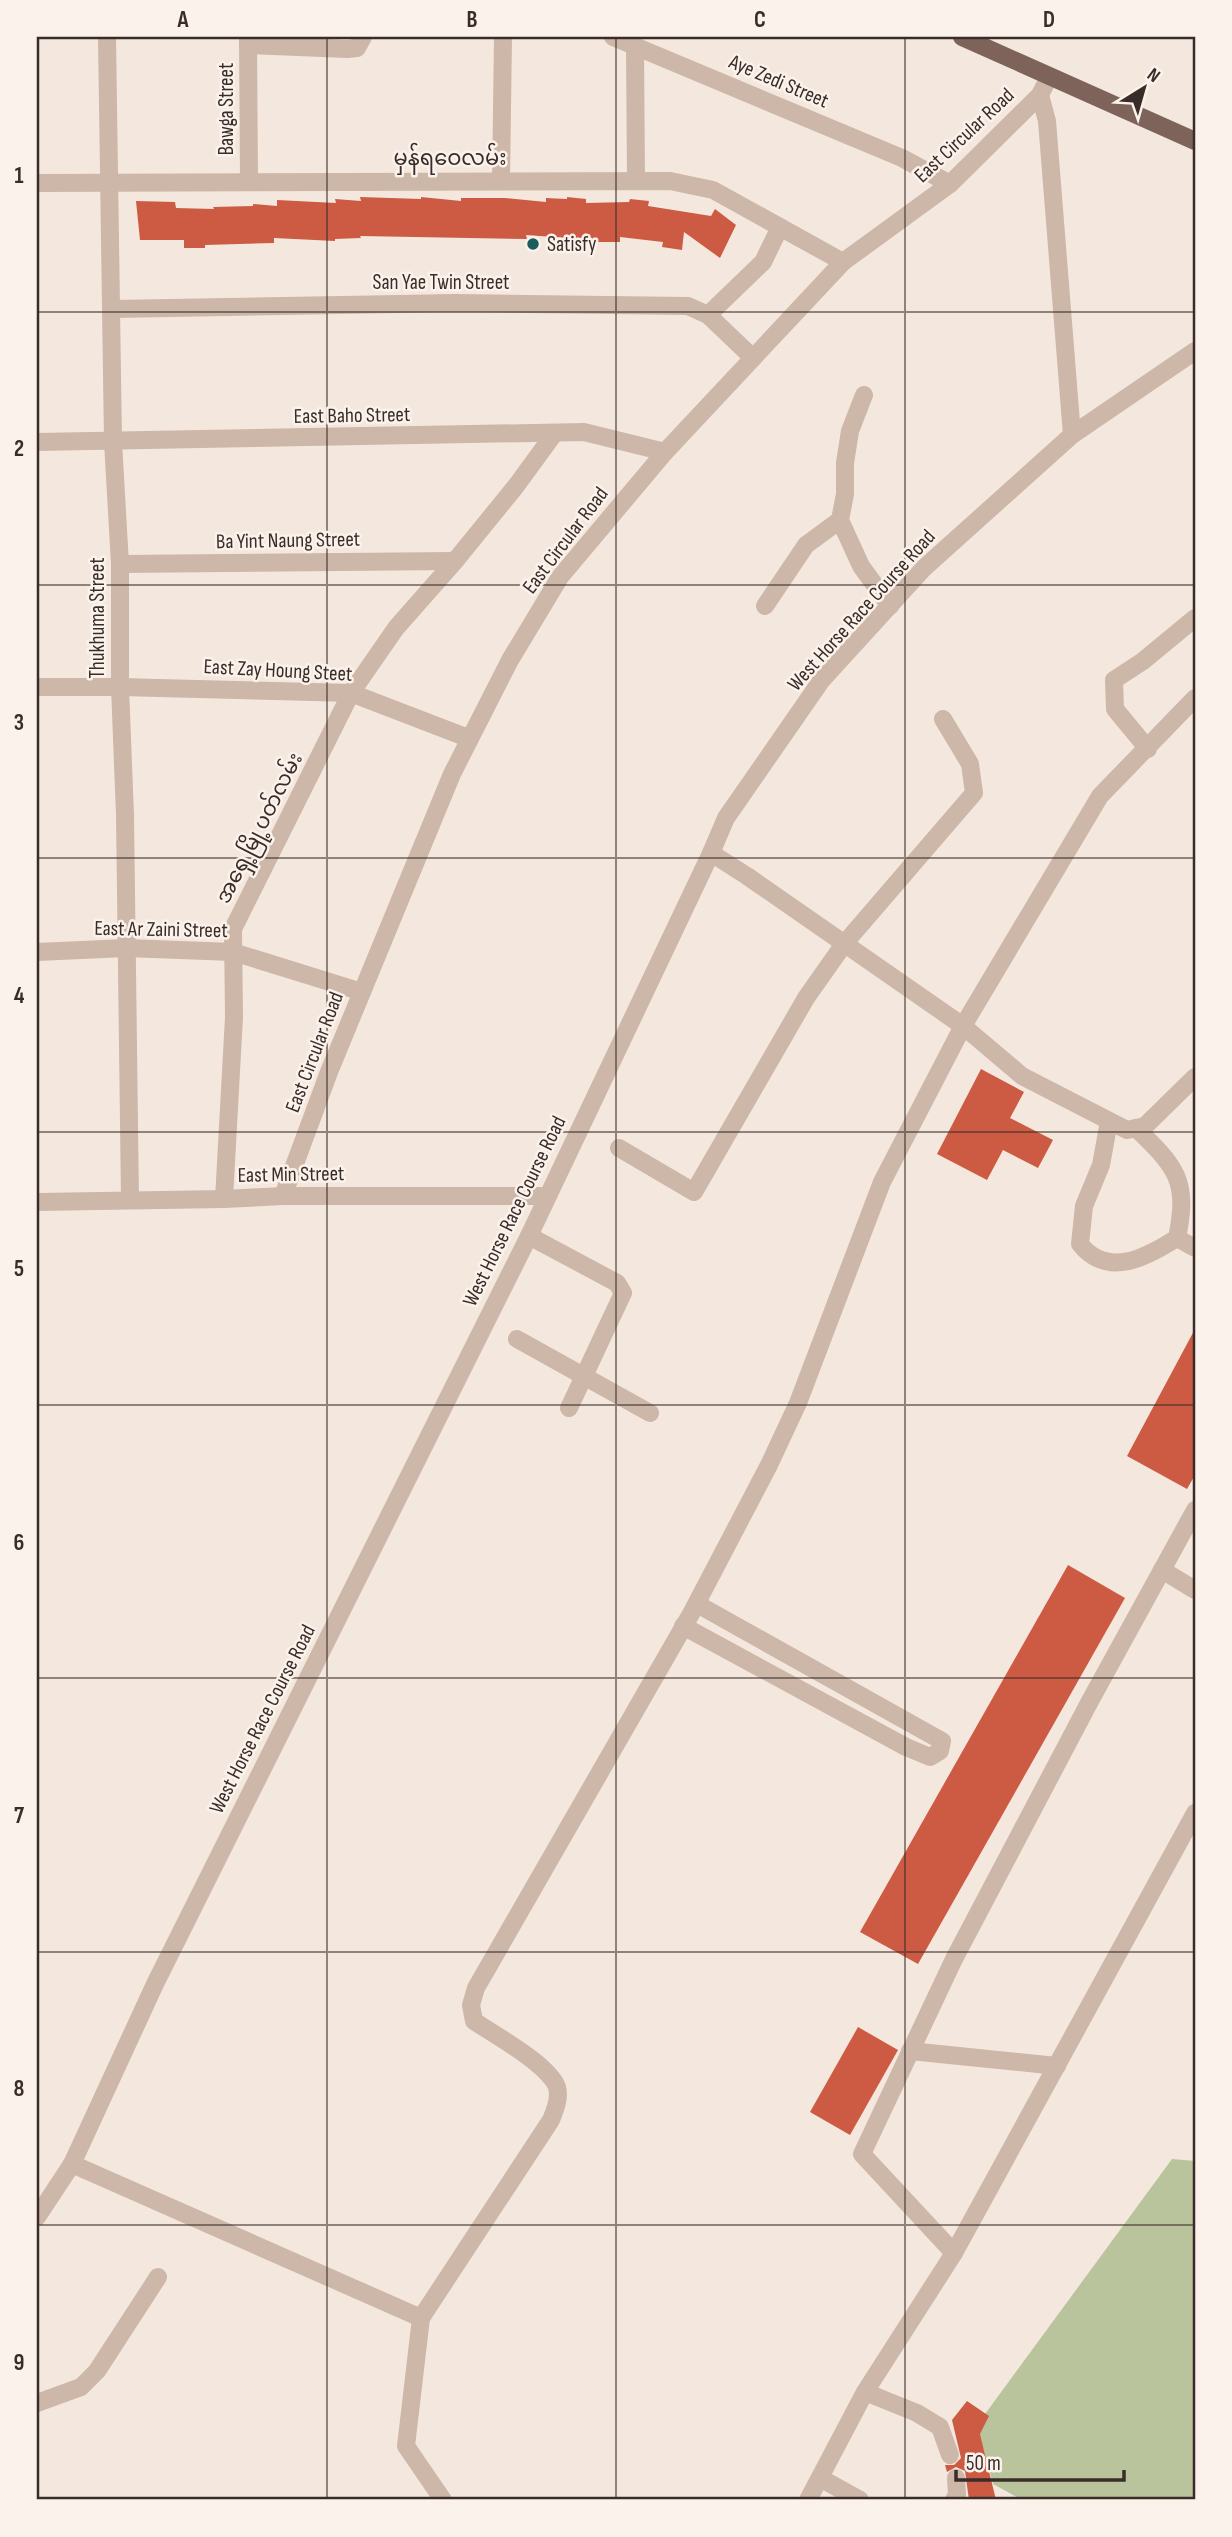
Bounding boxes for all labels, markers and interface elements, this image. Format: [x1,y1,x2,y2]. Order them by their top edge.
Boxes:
text: A [177,6,190,34]
text: B [467,6,478,34]
text: C [754,6,766,34]
text: D [1043,6,1055,34]
street label: Aye Zedi Street [724,49,832,114]
north arrow [1110,52,1180,122]
street label: Bawga Street [214,63,239,155]
text: N [1142,63,1164,88]
street label: East Circular Road [909,83,1019,188]
street label: မှန်ရဝေလမ်း [394,142,506,175]
text: 1 [14,162,24,190]
place label: Satisfy [547,232,596,257]
marker: Satisfy [525,236,541,252]
street label: San Yae Twin Street [372,270,510,295]
street label: East Baho Street [294,402,410,429]
text: 2 [14,435,24,463]
street label: East Circular Road [517,482,614,599]
street label: West Horse Race Course Road [782,524,940,696]
street label: Ba Yint Naung Street [216,527,360,554]
street label: Thukhuma Street [85,557,110,679]
street label: East Zay Houng Steet [203,654,353,687]
text: 3 [14,709,24,737]
street label: အရှေ့မြို့ပတ်လမ်း [207,747,312,910]
street label: East Ar Zaini Street [94,916,228,943]
text: 4 [14,982,25,1010]
street label: East Circular Road [280,988,349,1116]
street label: West Horse Race Course Road [457,1112,571,1310]
street label: East Min Street [237,1161,345,1188]
text: 5 [14,1255,24,1283]
text: 6 [14,1529,24,1557]
street label: West Horse Race Course Road [204,1621,321,1818]
text: 7 [14,1802,24,1830]
text: 8 [14,2075,25,2103]
text: 9 [14,2349,24,2377]
scale bar [956,2439,1124,2483]
text: 50 m [966,2451,1001,2476]

